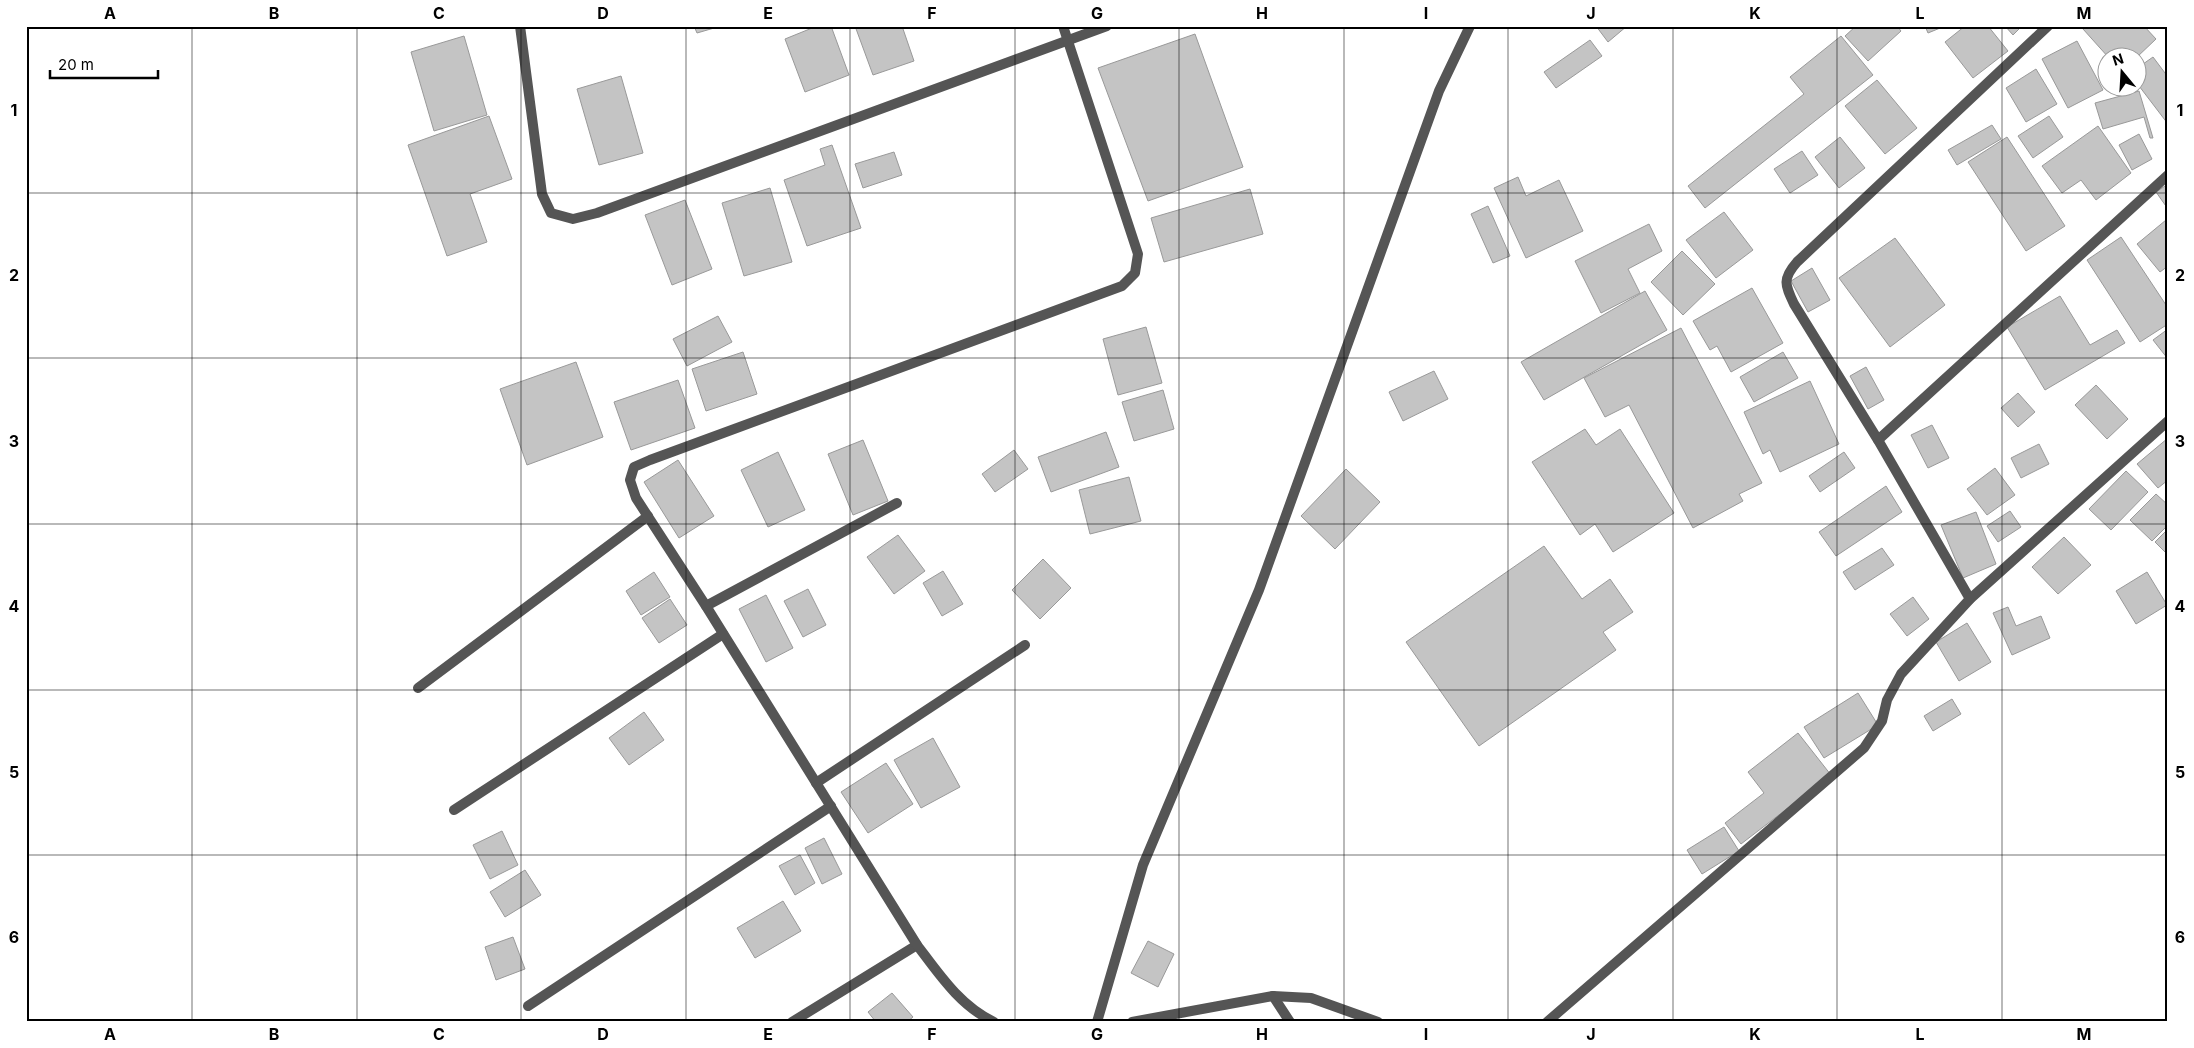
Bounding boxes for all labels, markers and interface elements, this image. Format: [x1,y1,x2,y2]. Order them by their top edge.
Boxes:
text: A [104,3,116,23]
text: B [269,3,279,23]
text: C [433,3,445,23]
text: D [597,3,609,23]
text: E [763,3,773,23]
text: F [927,3,937,23]
text: G [1091,3,1103,23]
text: H [1256,3,1268,23]
text: I [1424,3,1428,23]
text: J [1586,3,1596,23]
text: K [1749,3,1761,23]
text: L [1915,3,1925,23]
text: M [2077,3,2091,23]
scale bar [50,48,158,80]
north arrow [2096,48,2146,98]
text: N [2110,49,2126,69]
text: 20 m [58,55,94,74]
text: 1 [11,100,17,120]
text: 1 [2177,100,2183,120]
text: 2 [9,265,19,285]
text: 2 [2175,265,2185,285]
text: 3 [9,431,19,451]
text: 3 [2175,431,2185,451]
text: 4 [9,596,20,616]
text: 4 [2175,596,2186,616]
text: 5 [9,762,19,782]
text: 5 [2175,762,2185,782]
text: 6 [9,927,19,947]
text: 6 [2175,927,2185,947]
text: A [104,1024,116,1044]
text: B [269,1024,279,1044]
text: C [433,1024,445,1044]
text: D [597,1024,609,1044]
text: E [763,1024,773,1044]
text: F [927,1024,937,1044]
text: G [1091,1024,1103,1044]
text: H [1256,1024,1268,1044]
text: I [1424,1024,1428,1044]
text: J [1586,1024,1596,1044]
text: K [1749,1024,1761,1044]
text: L [1915,1024,1925,1044]
text: M [2077,1024,2091,1044]

